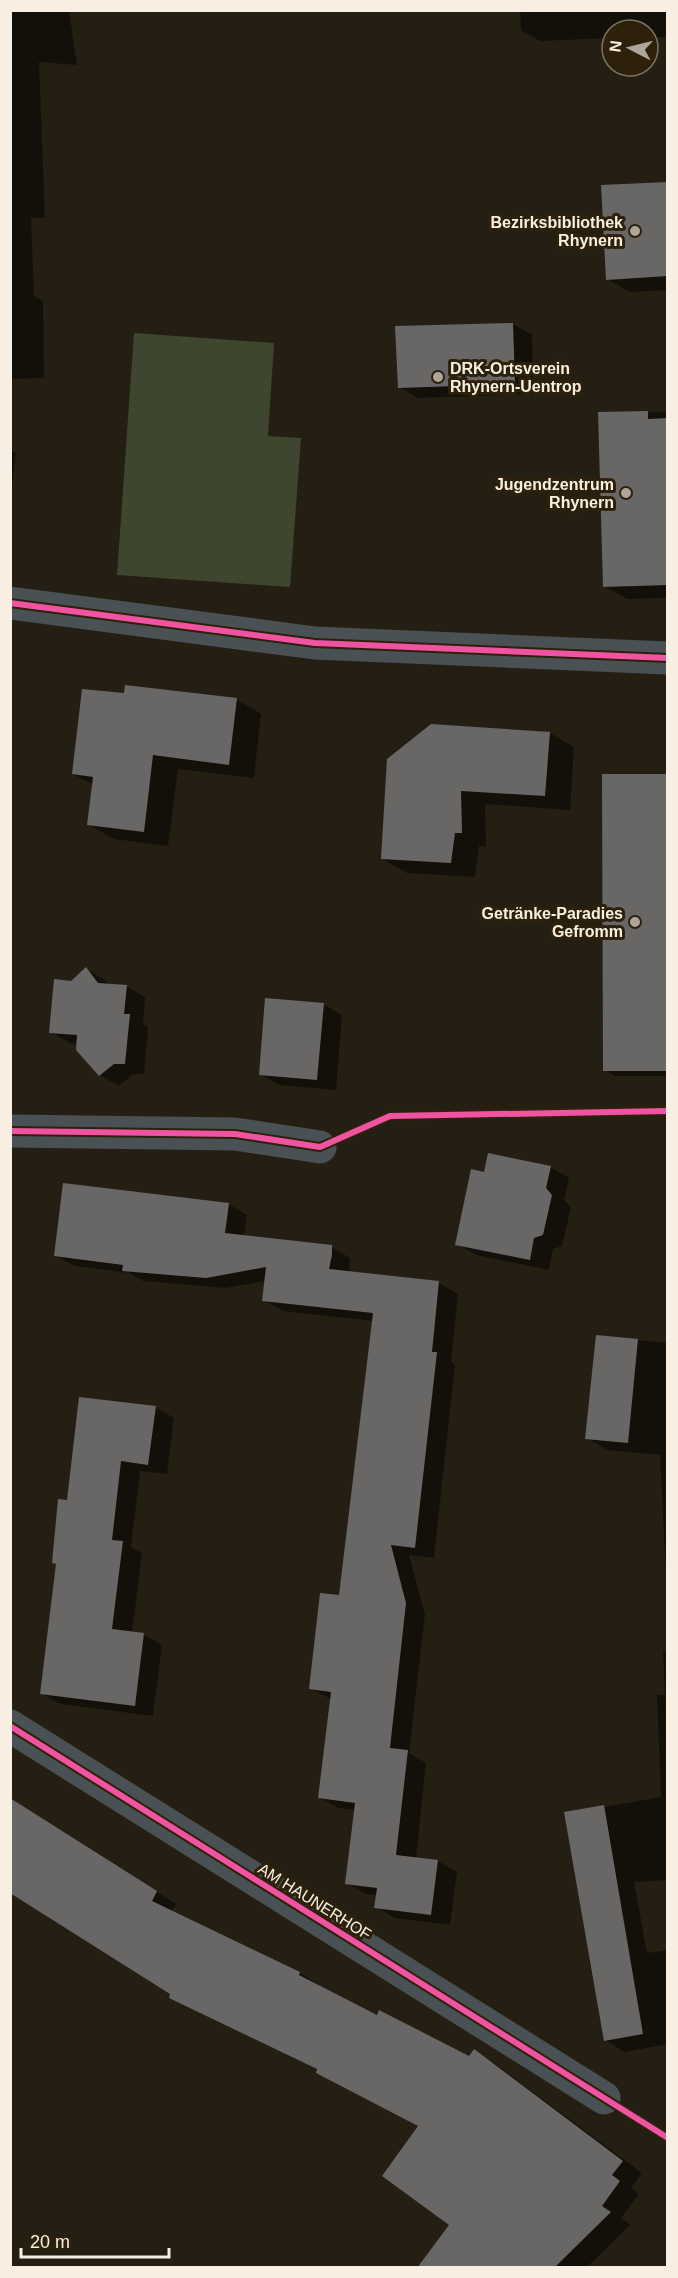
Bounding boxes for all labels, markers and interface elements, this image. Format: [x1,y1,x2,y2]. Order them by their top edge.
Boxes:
north arrow [600,18,660,78]
text: N [606,39,625,53]
place label: Bezirksbibliothek Rhynern [491,214,623,249]
marker: Bezirksbibliothek Rhynern [628,224,642,238]
place label: DRK-Ortsverein Rhynern-Uentrop [450,360,582,395]
marker: DRK-Ortsverein Rhynern-Uentrop [431,370,445,384]
place label: Jugendzentrum Rhynern [495,476,614,511]
marker: Jugendzentrum Rhynern [619,486,633,500]
place label: Getränke-Paradies Gefromm [482,905,623,940]
marker: Getränke-Paradies Gefromm [628,915,642,929]
street label: AM HAUNERHOF [255,1860,374,1943]
scale bar [21,2221,170,2259]
text: 20 m [30,2232,70,2252]

